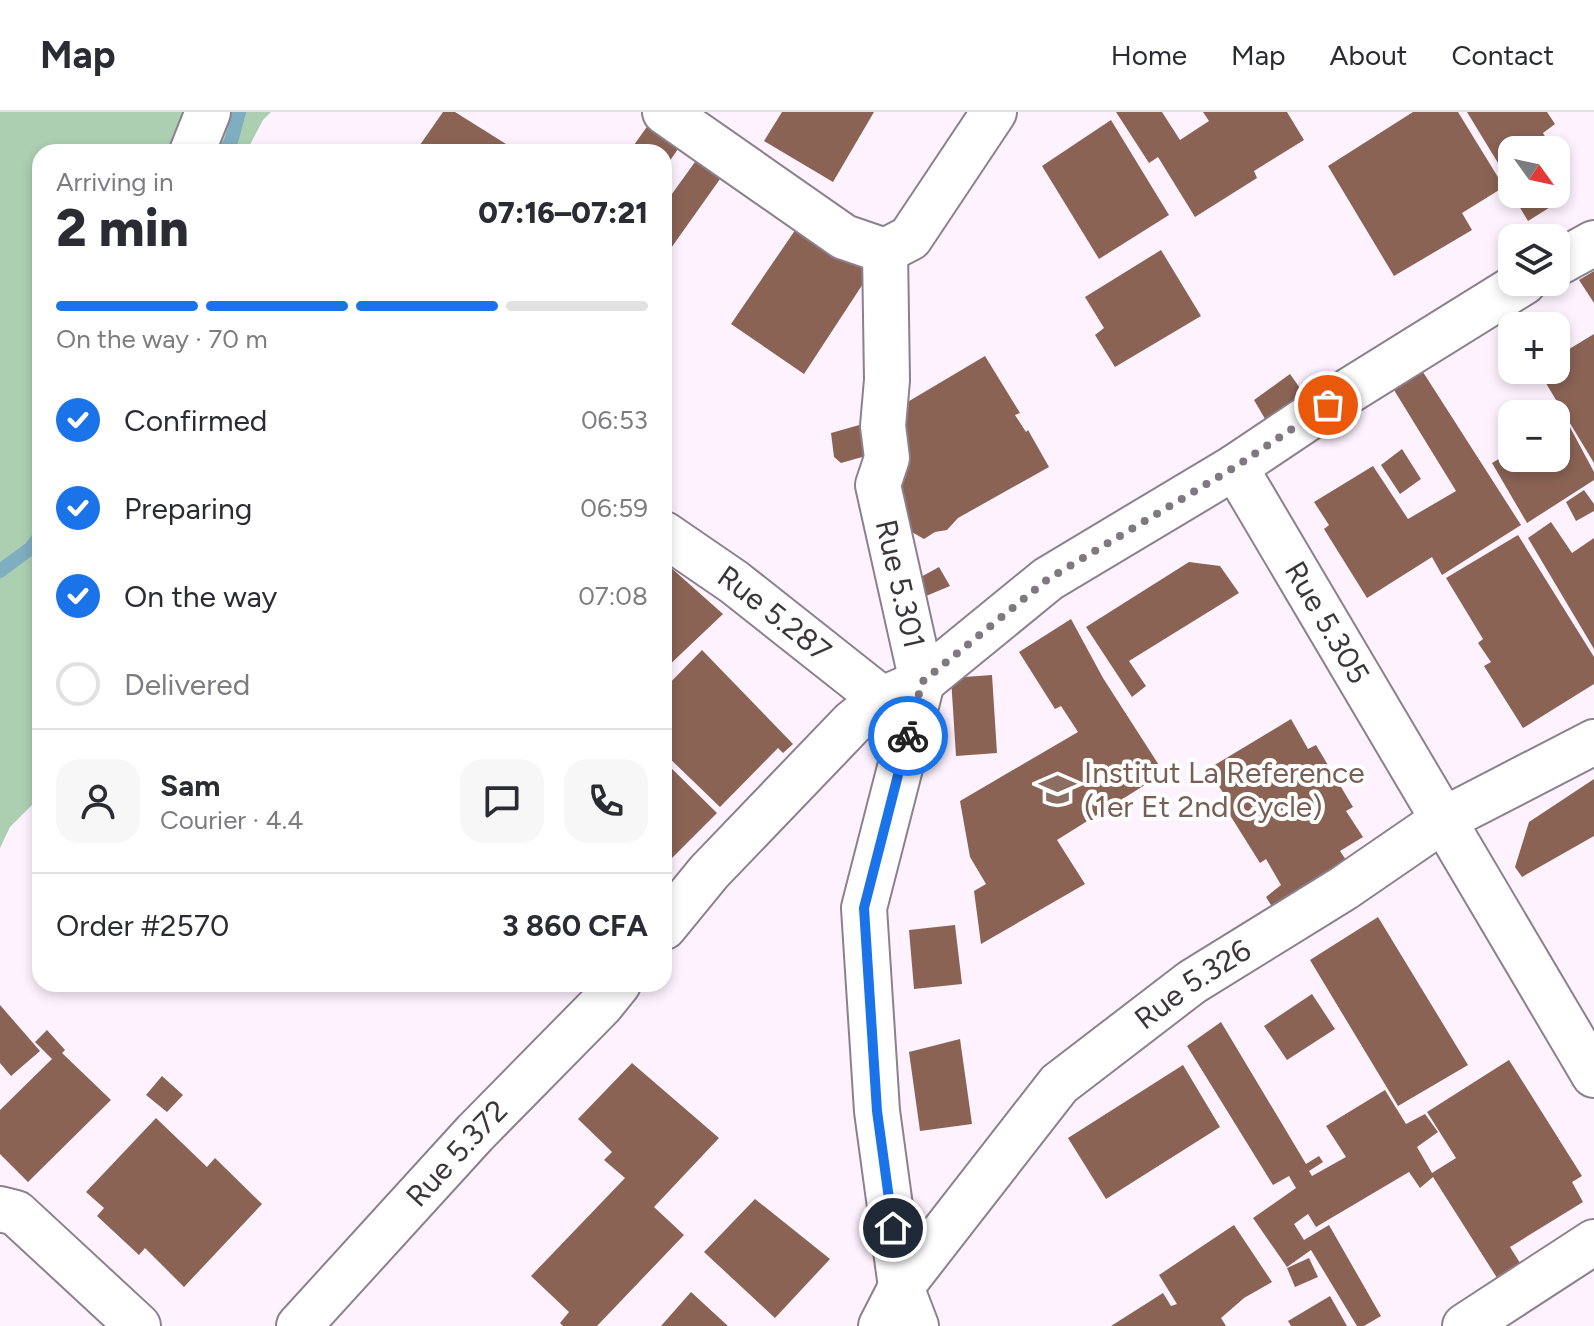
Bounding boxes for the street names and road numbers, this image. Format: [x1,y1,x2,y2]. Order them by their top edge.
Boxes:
street label: Rue 5.301 [868,516,933,652]
street label: Rue 5.305 [1277,555,1378,690]
street label: Rue 5.287 [711,557,839,669]
street label: Rue 5.326 [1127,931,1257,1037]
street label: Rue 5.372 [398,1092,515,1214]

